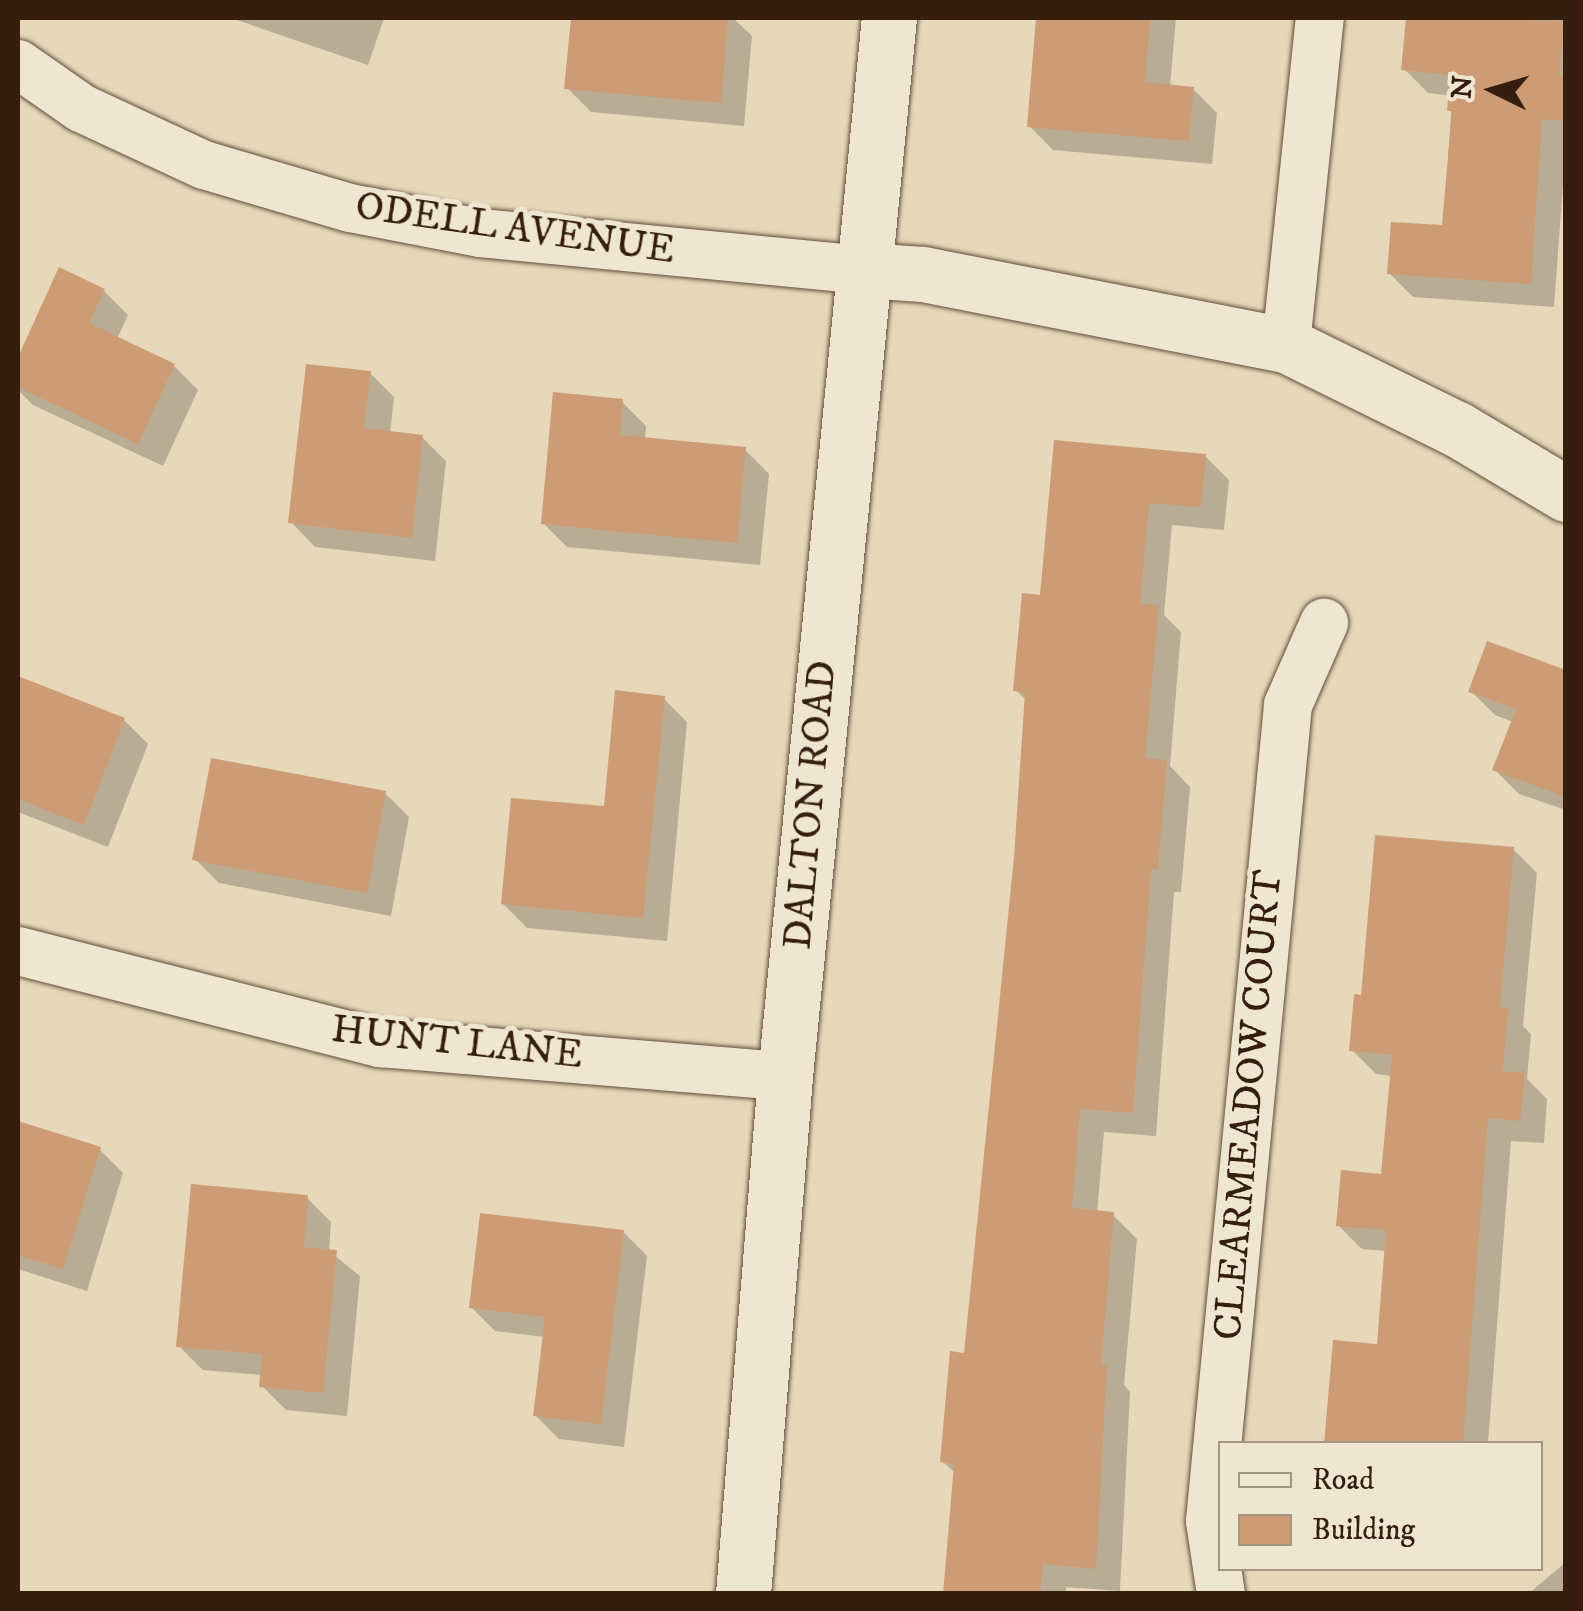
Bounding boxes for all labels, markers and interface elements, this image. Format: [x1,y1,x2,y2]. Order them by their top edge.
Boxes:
north arrow [1443,40,1543,140]
text: N [1444,74,1481,100]
street label: ODELL AVENUE [352,183,678,275]
street label: DALTON ROAD [774,659,848,951]
street label: CLEARMEADOW COURT [1205,868,1293,1342]
street label: HUNT LANE [329,1006,585,1080]
legend [1218,1441,1543,1571]
text: Road [1312,1462,1374,1499]
text: Building [1312,1512,1415,1549]

